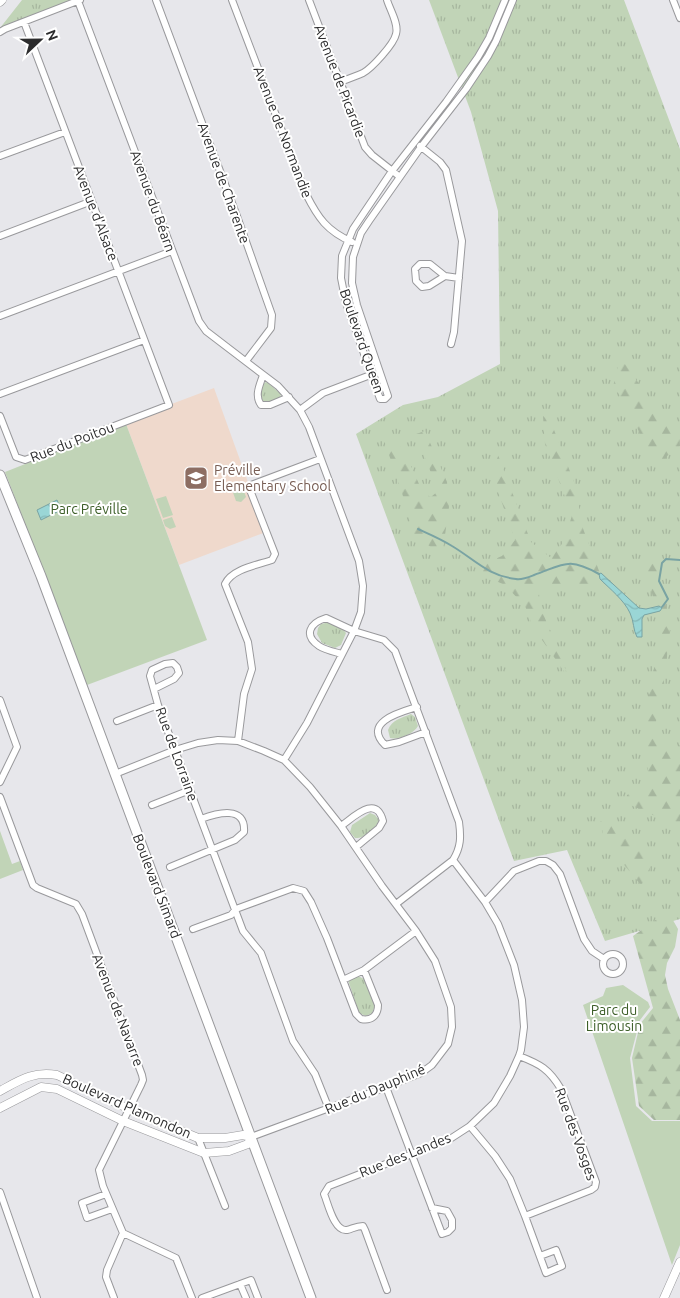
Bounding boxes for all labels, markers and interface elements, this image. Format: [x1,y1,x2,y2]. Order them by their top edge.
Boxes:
north arrow [15,15,65,65]
street label: Avenue de Picardie [311,22,369,140]
text: N [43,27,61,43]
street label: Avenue de Normandie [251,64,315,200]
street label: Avenue de Charente [195,120,253,246]
street label: Avenue du Béarn [127,148,179,254]
street label: Avenue d'Alsace [70,163,122,263]
street label: Boulevard Queen [337,287,387,395]
street label: Rue du Poitou [28,419,116,465]
place label: Préville Elementary School [214,462,332,494]
school or university icon: Préville Elementary School [183,465,209,491]
park label: Parc Préville [50,501,128,517]
street label: Rue de Lorraine [153,705,201,803]
street label: Boulevard Simard [130,831,184,941]
street label: Avenue de Navarre [89,952,147,1068]
park label: Parc du Limousin [586,1002,642,1034]
street label: Rue du Dauphiné [322,1061,428,1117]
street label: Boulevard Plamondon [60,1070,194,1142]
street label: Rue des Vosges [552,1086,600,1182]
street label: Rue des Landes [357,1129,453,1181]

